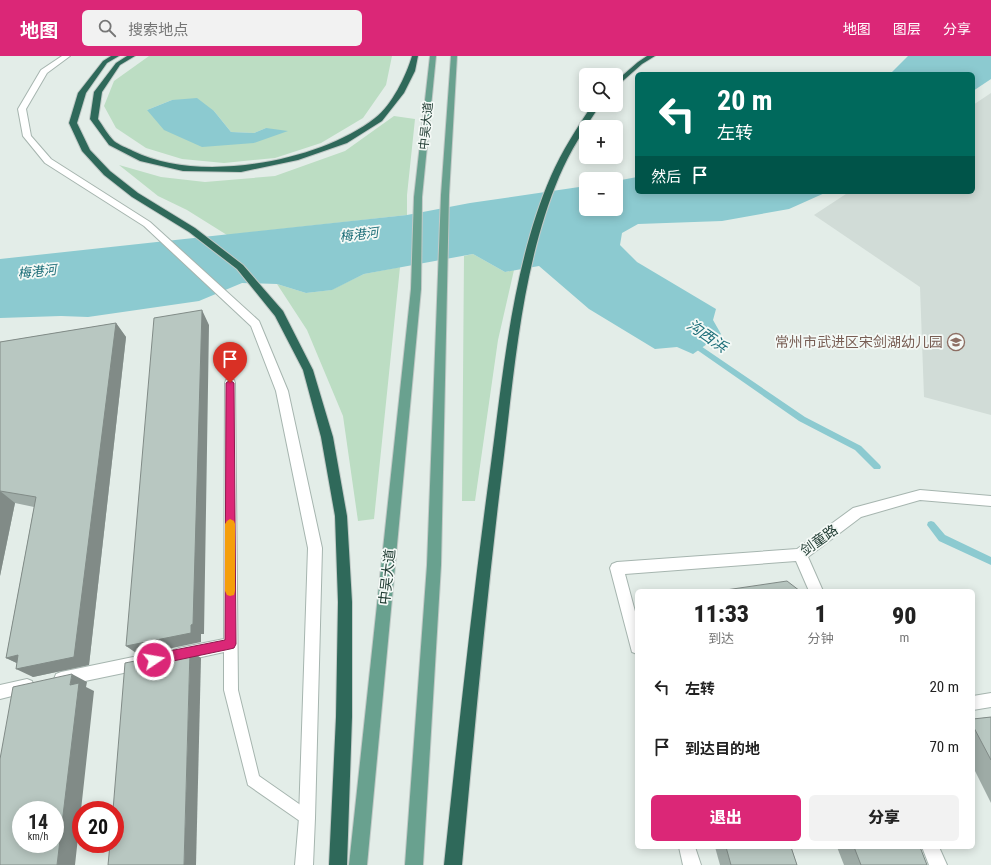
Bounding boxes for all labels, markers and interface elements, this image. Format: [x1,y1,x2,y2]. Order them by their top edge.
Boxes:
search box [82,10,362,46]
icon: search [96,17,118,39]
text: 地图 [20,19,58,42]
text: 搜索地点 [128,21,188,39]
text: 地图 [843,21,871,37]
text: 图层 [893,21,921,37]
text: 分享 [943,21,971,37]
map controls [579,68,623,216]
button: search [579,68,623,112]
text: 20 m [717,84,773,117]
icon: left [651,88,703,140]
street label: 中吴大道 [417,101,435,151]
button: + [579,120,623,164]
text: 左转 [717,122,753,143]
icon: arrive [689,164,711,186]
text: 然后 [651,168,681,186]
button: − [579,172,623,216]
water label: 梅港河 [339,224,382,244]
water label: 梅港河 [17,262,60,281]
water label: 沟西浜 [683,316,732,357]
school or university icon: 常州市武进区宋剑湖幼儿园 [946,332,966,352]
place label: 常州市武进区宋剑湖幼儿园 [775,334,943,350]
pin [213,342,247,383]
icon: arrive [219,348,241,370]
street label: 剑童路 [797,521,841,559]
street label: 中吴大道 [376,548,398,606]
text: 11:33 [694,600,749,628]
text: 1 [814,600,827,628]
text: 90 [892,602,917,630]
text: m [899,630,909,645]
text: 到达 [708,631,734,646]
text: 分钟 [808,631,834,646]
position arrow [133,639,175,681]
icon: left [651,676,673,698]
text: 20 m [929,678,959,696]
text: 左转 [685,680,715,698]
icon: arrive [651,736,673,758]
text: 70 m [929,738,959,756]
text: 到达目的地 [685,740,760,758]
button: 退出 [651,795,801,841]
button: 分享 [809,795,959,841]
speed limit sign: 20 [72,801,124,853]
text: 14 [28,810,48,834]
text: km/h [28,831,48,842]

